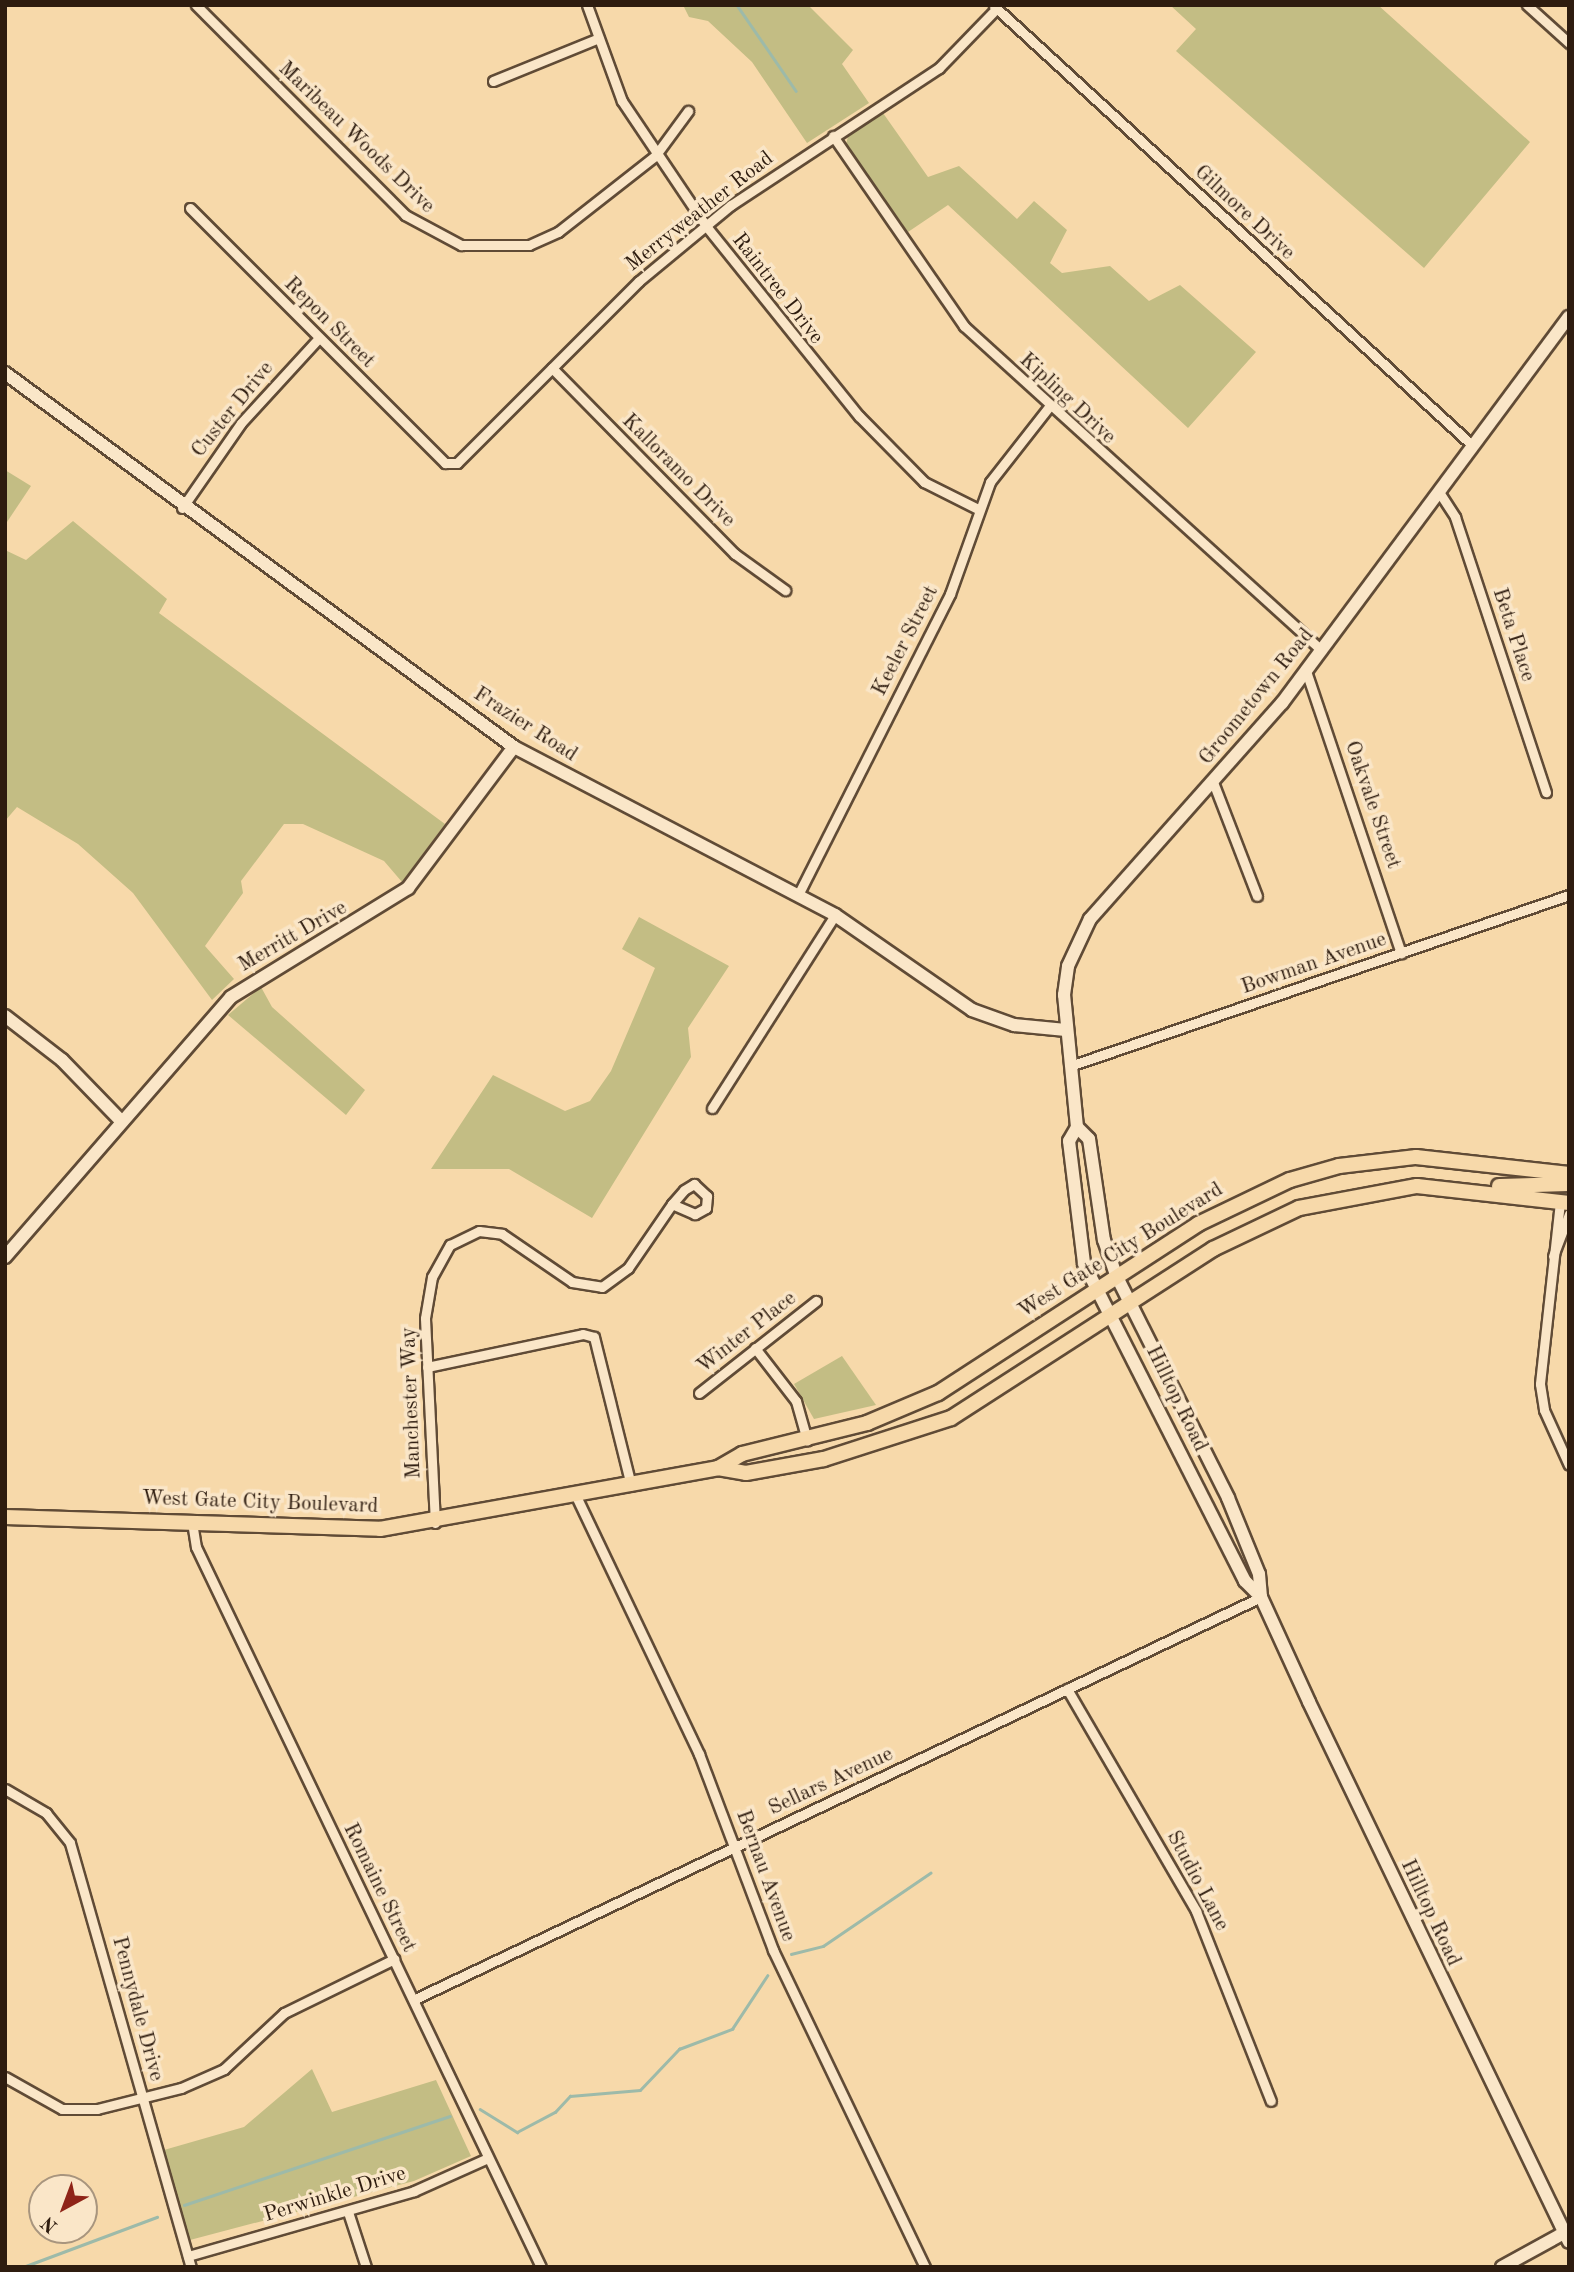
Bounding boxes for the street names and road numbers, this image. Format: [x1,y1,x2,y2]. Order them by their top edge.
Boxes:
street label: Maribeau Woods Drive [273,57,439,219]
street label: Merryweather Road [621,146,779,278]
street label: Gilmore Drive [1189,160,1299,266]
street label: Raintree Drive [726,228,828,350]
street label: Repon Street [278,272,380,374]
street label: Kipling Drive [1014,348,1120,450]
street label: Custer Drive [187,357,279,463]
street label: Kalloramo Drive [616,409,740,533]
street label: Keeler Street [867,582,945,700]
street label: Beta Place [1486,585,1540,685]
street label: Groometown Road [1194,624,1320,770]
street label: Frazier Road [468,682,582,768]
street label: Oakvale Street [1338,738,1406,872]
street label: Merritt Drive [234,896,352,978]
street label: Bowman Avenue [1238,927,1390,1001]
street label: West Gate City Boulevard [1014,1178,1228,1324]
street label: Winter Place [692,1286,802,1380]
street label: Manchester Way [397,1327,427,1479]
street label: Hilltop Road [1139,1342,1213,1456]
street label: West Gate City Boulevard [141,1486,379,1520]
street label: Sellars Avenue [765,1742,897,1822]
street label: Bernau Avenue [730,1807,800,1945]
street label: Romaine Street [337,1819,421,1957]
street label: Studio Lane [1160,1827,1234,1935]
street label: Hilltop Road [1394,1856,1466,1970]
street label: Pennydale Drive [106,1934,168,2084]
street label: Perwinkle Drive [261,2161,409,2229]

